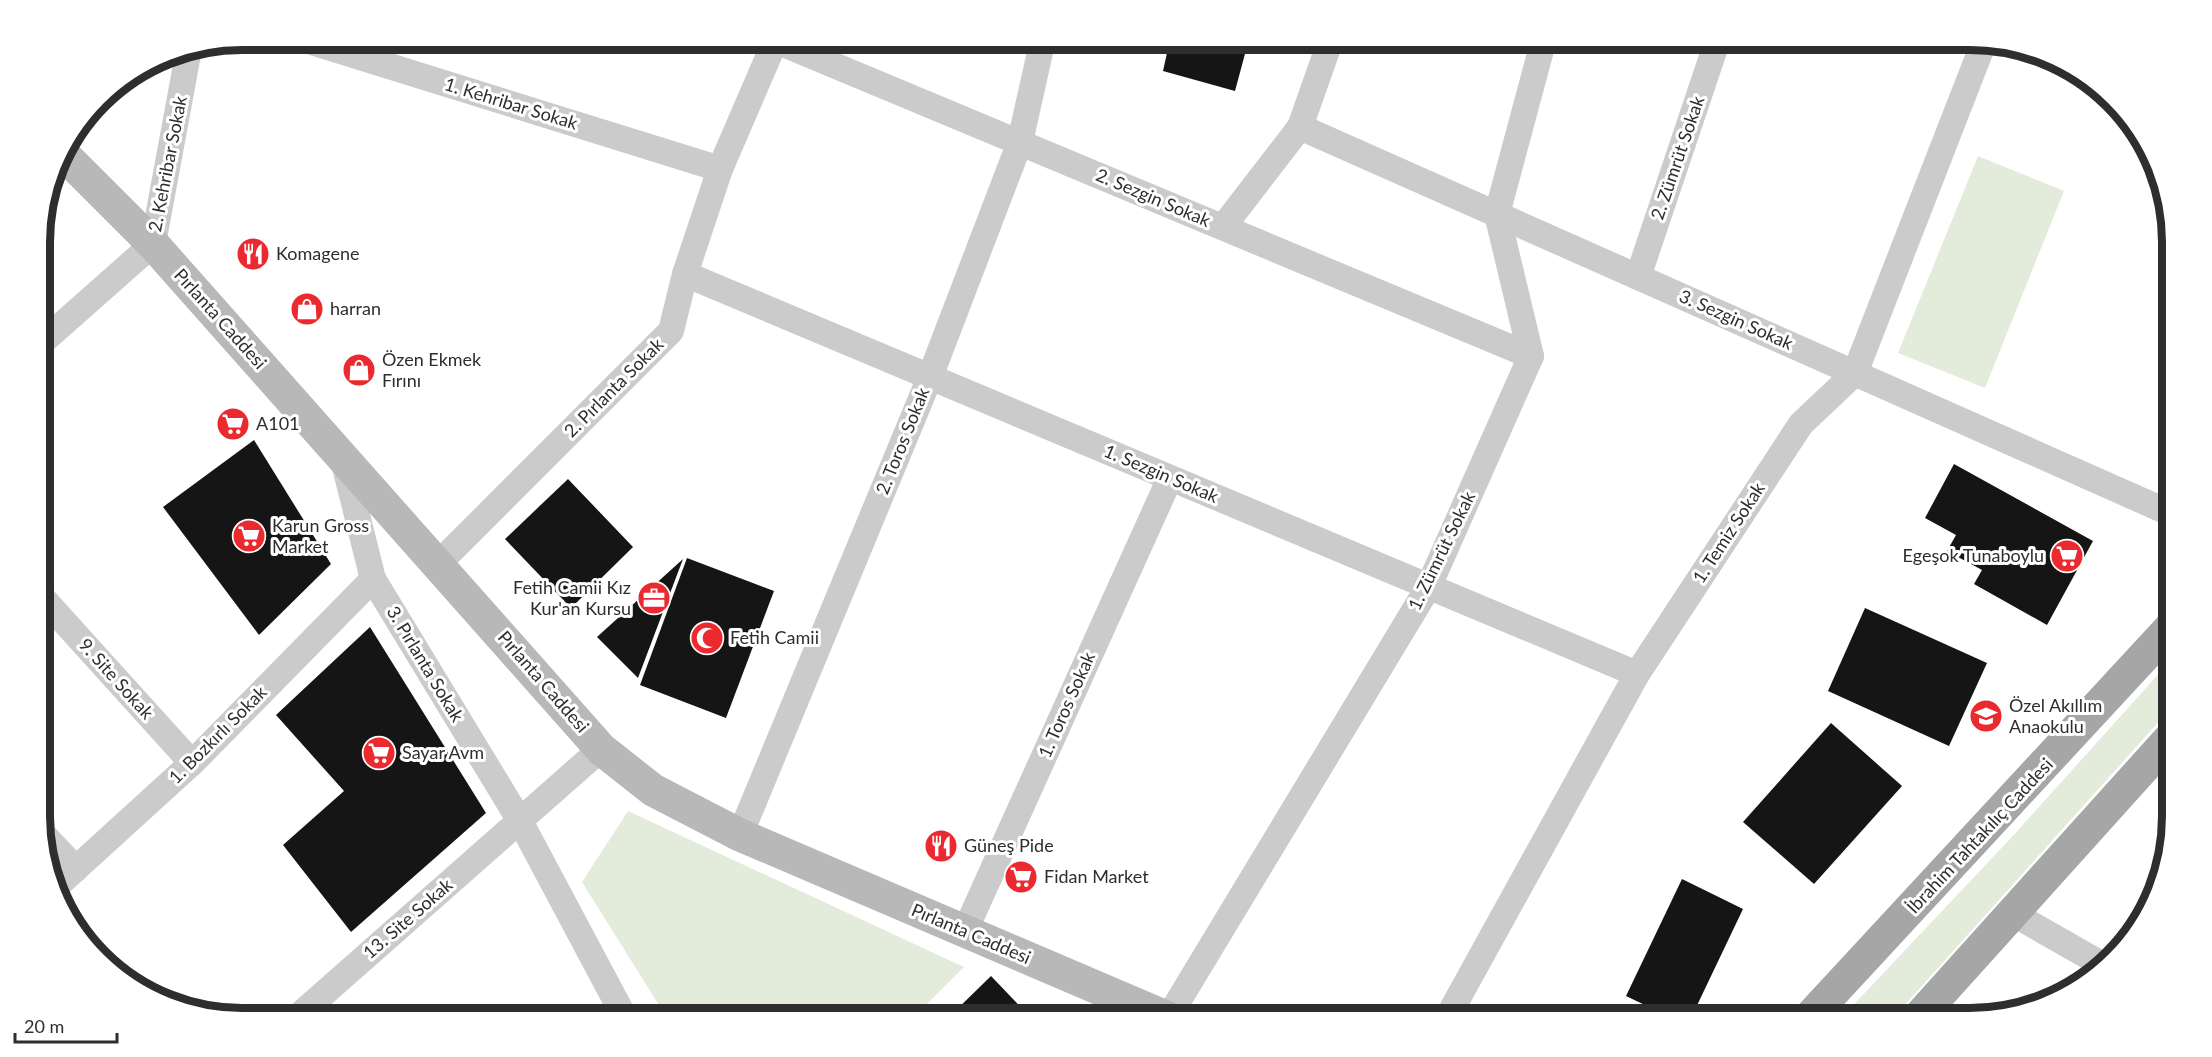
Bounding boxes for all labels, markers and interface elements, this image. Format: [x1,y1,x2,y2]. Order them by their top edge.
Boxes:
street label: 1. Kehribar Sokak [442,72,581,134]
street label: 2. Zümrüt Sokak [1646,92,1709,222]
street label: 2. Kehribar Sokak [143,93,191,234]
street label: 2. Sezgin Sokak [1093,163,1215,231]
restaurant icon: Komagene [235,236,271,272]
place label: Komagene [276,242,359,264]
street label: Pırlanta Caddesi [170,264,272,373]
street label: 3. Sezgin Sokak [1676,284,1797,354]
shop icon: harran [289,291,325,327]
place label: harran [330,297,381,319]
street label: 2. Pırlanta Sokak [559,333,668,441]
place label: Özen Ekmek Fırını [382,348,482,391]
shop icon: Özen Ekmek Fırını [341,352,377,388]
street label: 2. Toros Sokak [871,383,934,497]
supermarket icon: A101 [215,406,251,442]
place label: A101 [256,412,300,434]
street label: 1. Sezgin Sokak [1101,439,1223,507]
street label: 1. Temiz Sokak [1687,477,1769,587]
street label: 1. Zümrüt Sokak [1403,487,1480,614]
place label: Karun Gross Market [272,514,369,557]
supermarket icon: Karun Gross Market [231,518,267,554]
supermarket icon: Egeşok Tunaboylu [2049,538,2085,574]
place label: Egeşok Tunaboylu [1903,544,2044,566]
place label: Fetih Camii Kız Kur'an Kursu [513,576,631,619]
office icon: Fetih Camii Kız Kur'an Kursu [636,580,672,616]
street label: 3. Pırlanta Sokak [383,602,469,726]
mosque icon: Fetih Camii [689,620,725,656]
street label: Pırlanta Caddesi [494,626,594,737]
place label: Fetih Camii [730,626,819,648]
street label: 9. Site Sokak [75,633,159,724]
street label: 1. Toros Sokak [1033,648,1100,761]
street label: 1. Bozkırlı Sokak [164,680,271,788]
place label: Özel Akıllım Anaokulu [2009,694,2102,737]
school or university icon: Özel Akıllım Anaokulu [1968,698,2004,734]
supermarket icon: Sayar Avm [361,735,397,771]
place label: Sayar Avm [402,741,484,763]
street label: İbrahim Tahtakılıç Caddesi [1902,753,2057,918]
restaurant icon: Güneş Pide [923,828,959,864]
place label: Güneş Pide [964,834,1054,856]
supermarket icon: Fidan Market [1003,859,1039,895]
place label: Fidan Market [1044,865,1149,887]
street label: 13. Site Sokak [358,873,457,963]
street label: Pırlanta Caddesi [908,898,1034,968]
scale bar [15,1006,117,1044]
text: 20 m [24,1015,64,1037]

